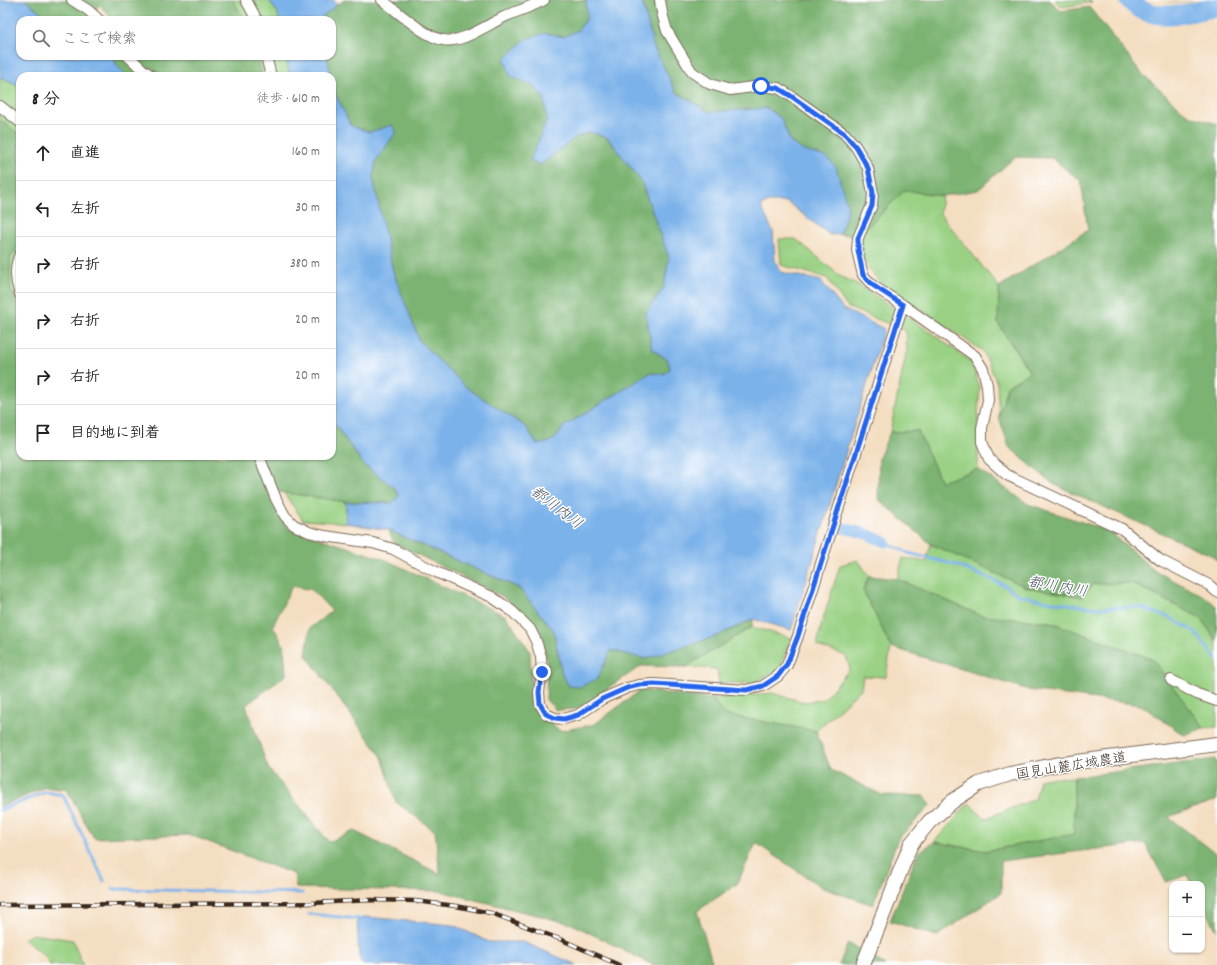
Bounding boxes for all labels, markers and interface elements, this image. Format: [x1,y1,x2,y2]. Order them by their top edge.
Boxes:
search box [16,16,336,60]
icon: search [30,27,52,49]
text: ここで検索 [62,29,137,51]
route start [752,77,770,95]
text: 8 分 [32,89,60,113]
text: 徒歩 · 610 m [257,90,320,109]
icon: ahead [32,142,54,164]
text: 直進 [70,143,100,165]
text: 160 m [292,143,320,162]
icon: left [32,198,54,220]
text: 左折 [70,199,100,221]
text: 30 m [295,199,320,218]
icon: right [32,254,54,276]
text: 右折 [70,255,100,277]
text: 380 m [290,255,320,274]
icon: right [32,310,54,332]
text: 右折 [70,311,100,333]
text: 20 m [295,311,320,330]
icon: right [32,366,54,388]
text: 右折 [70,367,100,389]
text: 20 m [295,367,320,386]
icon: arrive [32,422,54,444]
text: 目的地に到着 [70,423,160,445]
water label: 都川内川 [525,482,586,535]
water label: 都川内川 [1026,572,1089,604]
route end [533,663,551,681]
street label: 国見山麓広域農道 [1014,748,1128,786]
map controls [1169,881,1205,953]
button: + [1169,881,1205,917]
button: − [1169,917,1205,953]

